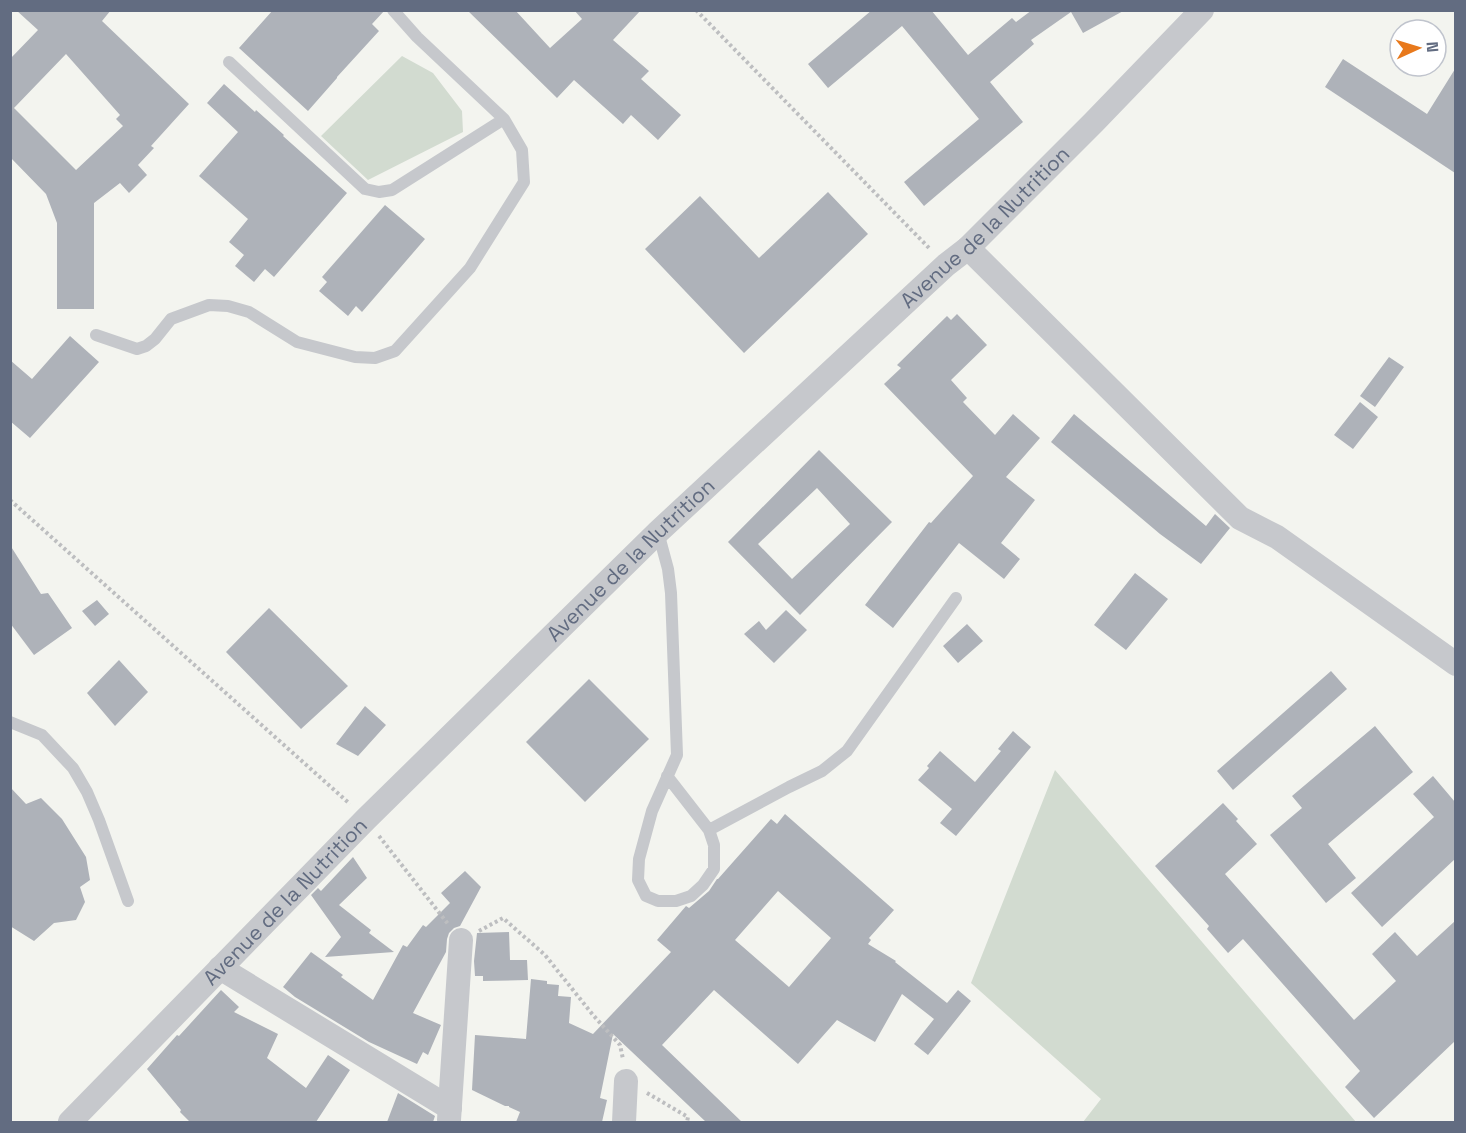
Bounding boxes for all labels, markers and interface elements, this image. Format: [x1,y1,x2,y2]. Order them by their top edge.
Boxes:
north arrow [1388,18,1448,78]
text: N [1422,41,1443,53]
street label: Avenue de la Nutrition [894,140,1075,314]
street label: Avenue de la Nutrition [541,472,720,647]
street label: Avenue de la Nutrition [197,812,373,991]

